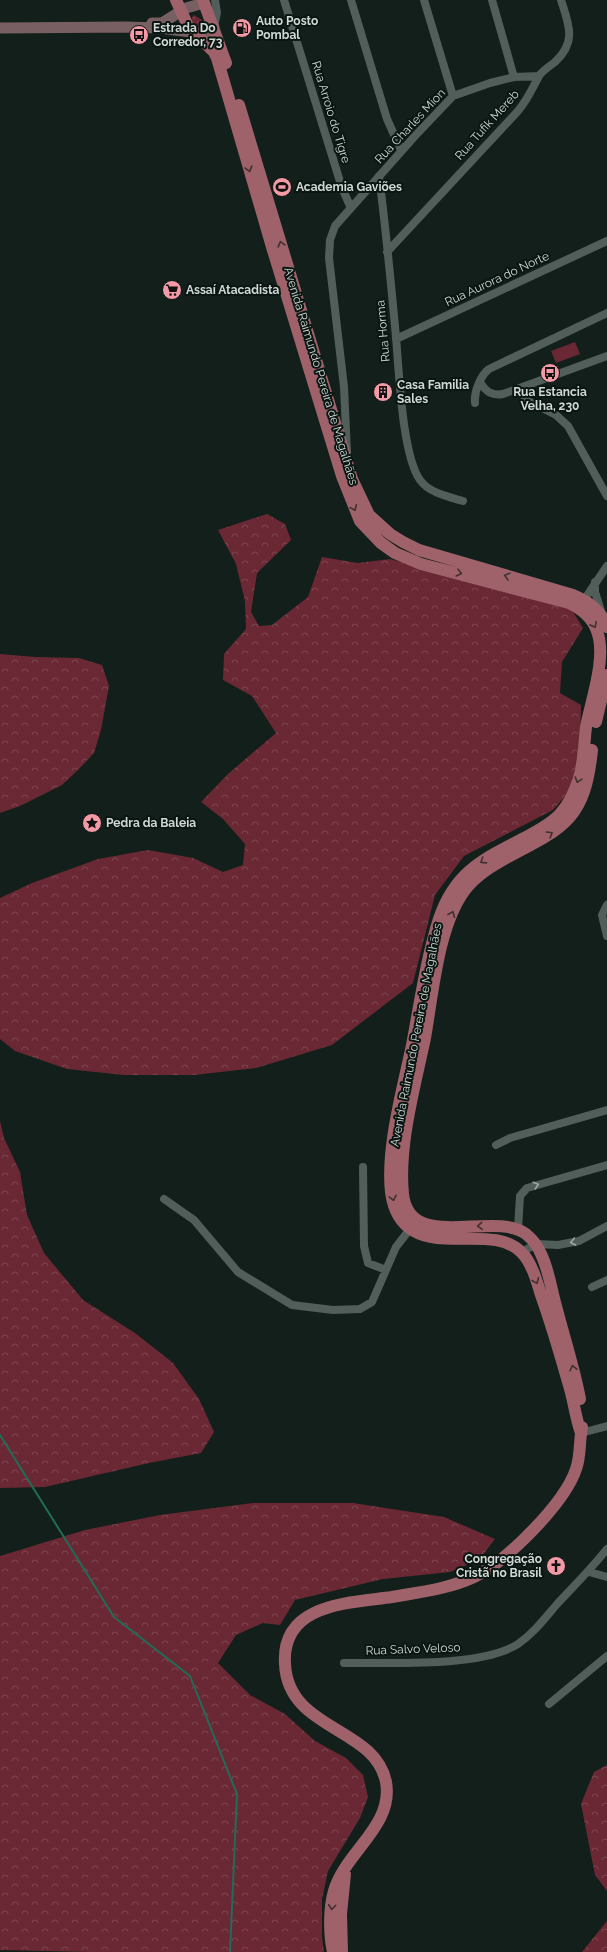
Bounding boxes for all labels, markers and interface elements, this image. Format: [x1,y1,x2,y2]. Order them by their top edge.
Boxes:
place label: Auto Posto Pombal [256,14,318,42]
fuel station icon: Auto Posto Pombal [231,17,253,39]
place label: Estrada Do Corredor, 73 [153,21,223,49]
bus stop icon: Estrada Do Corredor, 73 [128,24,150,46]
street label: Rua Arroio do Tigre [309,59,353,165]
street label: Rua Charles Mion [372,86,448,166]
street label: Rua Tufik Mereb [452,87,522,163]
one-way arrow [244,166,253,173]
sports icon: Academia Gaviões [271,176,293,198]
place label: Academia Gaviões [296,180,402,194]
one-way arrow [277,241,286,248]
street label: Rua Aurora do Norte [443,249,551,309]
street label: Avenida Raimundo Pereira de Magalhães [281,265,361,487]
supermarket icon: Assaí Atacadista [161,279,183,301]
place label: Assaí Atacadista [186,283,279,297]
street label: Rua Horma [373,299,393,363]
bus stop icon: Rua Estancia Velha, 230 [539,362,561,384]
place label: Casa Familia Sales [397,378,469,406]
building icon: Casa Familia Sales [372,381,394,403]
place label: Rua Estancia Velha, 230 [513,385,587,413]
one-way arrow [349,503,357,511]
one-way arrow [456,569,462,577]
one-way arrow [503,572,510,581]
one-way arrow [589,620,596,628]
one-way arrow [574,776,583,783]
place icon: Pedra da Baleia [81,812,103,834]
place label: Pedra da Baleia [106,816,196,830]
one-way arrow [546,832,553,839]
one-way arrow [480,856,487,864]
one-way arrow [448,910,456,917]
street label: Avenida Raimundo Pereira de Magalhães [387,922,445,1148]
one-way arrow [532,1181,539,1190]
one-way arrow [388,1195,396,1201]
one-way arrow [477,1221,483,1230]
one-way arrow [570,1237,576,1246]
one-way arrow [531,1277,539,1284]
one-way arrow [570,1364,578,1371]
place label: Congregação Cristã no Brasil [456,1552,542,1580]
church icon: Congregação Cristã no Brasil [545,1555,567,1577]
street label: Rua Salvo Veloso [365,1640,461,1658]
one-way arrow [327,1904,336,1910]

